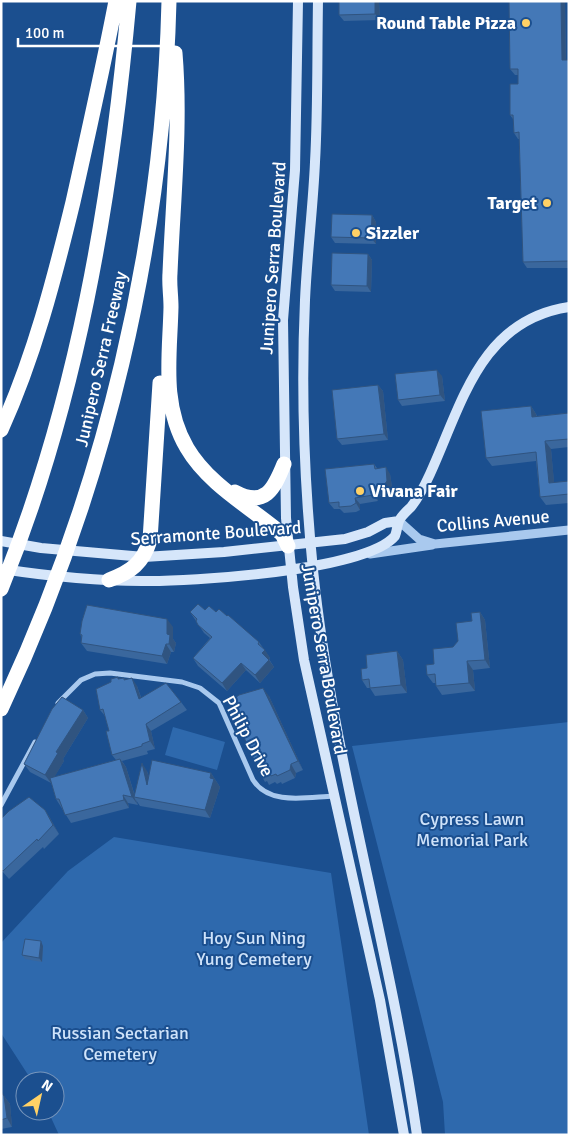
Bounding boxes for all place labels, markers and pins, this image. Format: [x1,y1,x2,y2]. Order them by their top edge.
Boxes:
place label: Round Table Pizza [376,12,516,34]
marker: Round Table Pizza [520,17,532,29]
place label: Target [488,192,537,214]
marker: Target [541,197,553,209]
place label: Sizzler [366,222,420,244]
marker: Sizzler [350,227,362,239]
place label: Vivana Fair [370,480,459,502]
marker: Vivana Fair [354,485,366,497]

